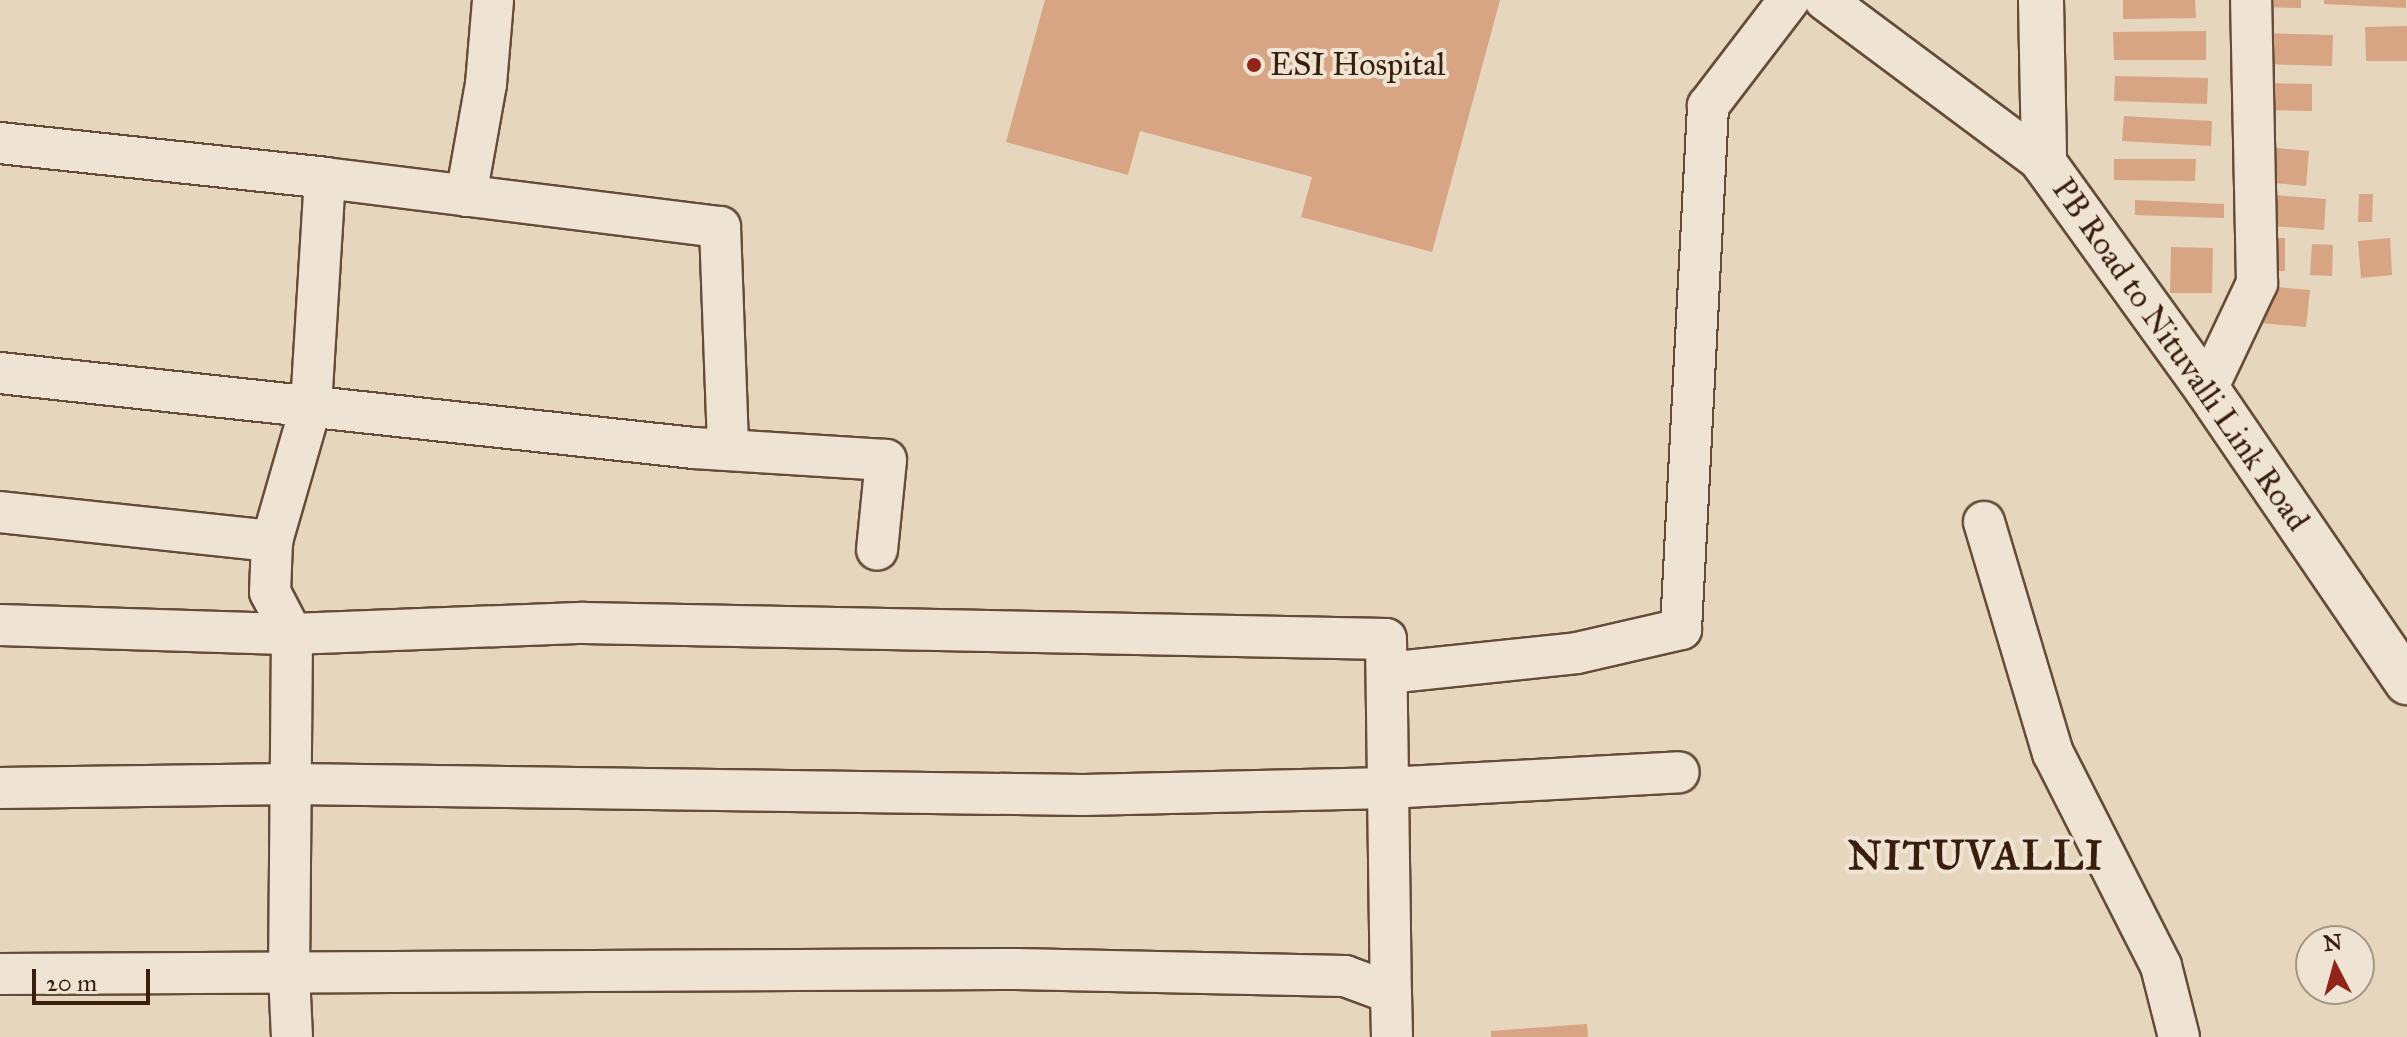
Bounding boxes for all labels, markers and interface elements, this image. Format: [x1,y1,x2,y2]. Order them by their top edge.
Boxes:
place label: ESI Hospital [1270,46,1445,84]
marker: ESI Hospital [1245,56,1263,74]
street label: PB Road to Nituvalli Link Road [2043,171,2317,539]
district label: NITUVALLI [1848,832,2104,880]
north arrow [2295,925,2375,1005]
text: N [2322,928,2343,957]
scale bar [36,953,154,1003]
text: 20 m [46,968,97,998]

